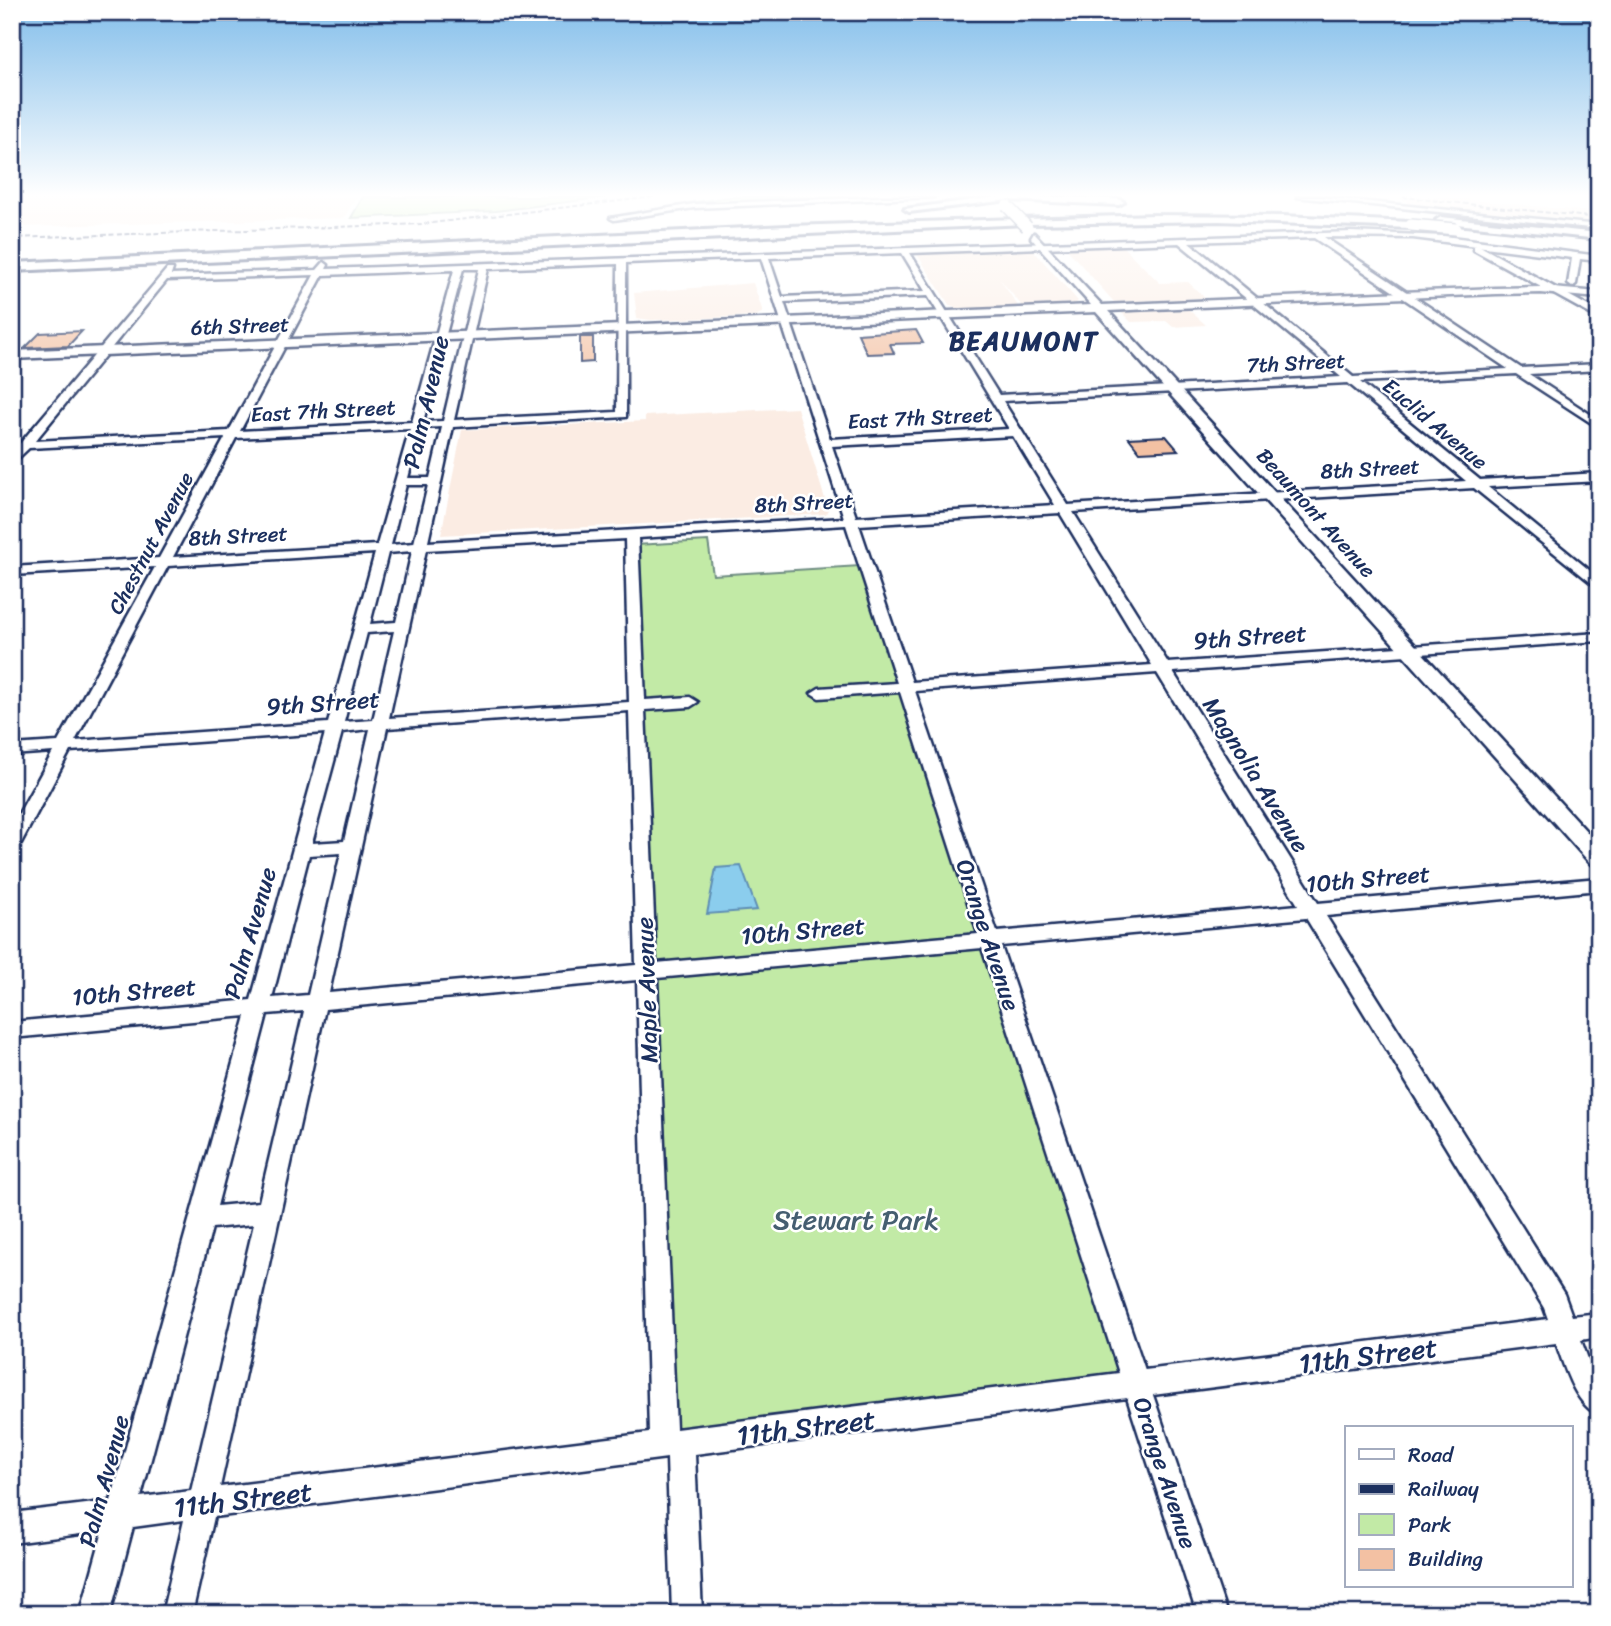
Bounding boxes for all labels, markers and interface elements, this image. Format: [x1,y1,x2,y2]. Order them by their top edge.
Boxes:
street label: 6th Street [190,305,290,347]
district label: BEAUMONT [949,318,1100,364]
street label: Palm Avenue [390,331,462,473]
street label: 7th Street [1246,341,1346,385]
street label: Euclid Avenue [1373,368,1497,480]
street label: East 7th Street [250,388,396,434]
street label: East 7th Street [847,395,993,441]
street label: Beaumont Avenue [1246,439,1386,587]
street label: 8th Street [1319,447,1421,491]
street label: Chestnut Avenue [97,464,205,621]
street label: 8th Street [753,481,855,525]
street label: 8th Street [187,514,289,558]
street label: 9th Street [1192,612,1308,662]
street label: 9th Street [265,678,381,728]
street label: Magnolia Avenue [1191,688,1321,862]
street label: 10th Street [1304,853,1432,905]
street label: Orange Avenue [944,854,1032,1016]
street label: Palm Avenue [211,862,289,1004]
street label: 10th Street [739,905,867,957]
street label: Maple Avenue [623,916,671,1064]
street label: 10th Street [70,966,198,1018]
park label: Stewart Park [773,1195,939,1244]
street label: 11th Street [1296,1323,1440,1388]
street label: Orange Avenue [1121,1392,1209,1554]
street label: 11th Street [734,1395,878,1460]
street label: Palm Avenue [66,1410,142,1552]
legend [1345,1426,1572,1588]
text: Road [1408,1436,1455,1474]
street label: 11th Street [171,1467,315,1532]
text: Railway [1408,1470,1479,1508]
text: Park [1408,1506,1451,1544]
text: Building [1408,1540,1484,1578]

